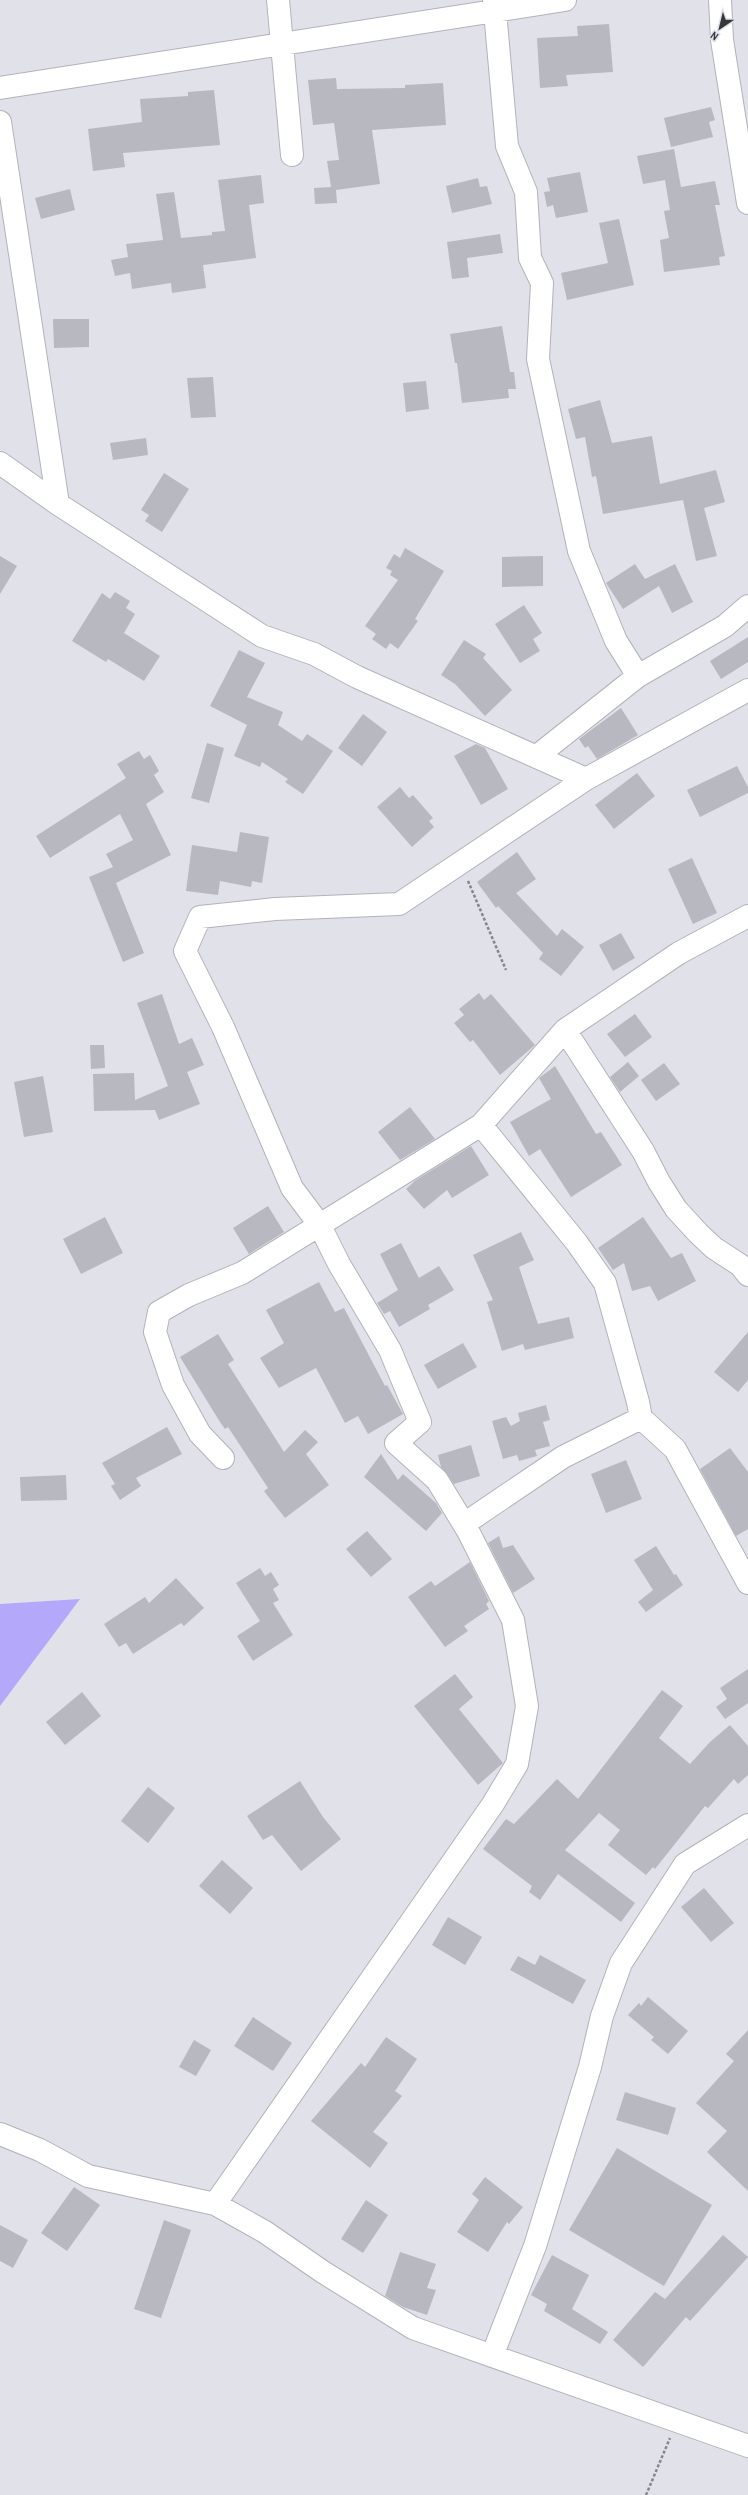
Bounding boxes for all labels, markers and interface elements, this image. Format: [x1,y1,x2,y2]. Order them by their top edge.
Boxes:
north arrow [700,8,740,48]
text: N [708,29,721,44]

